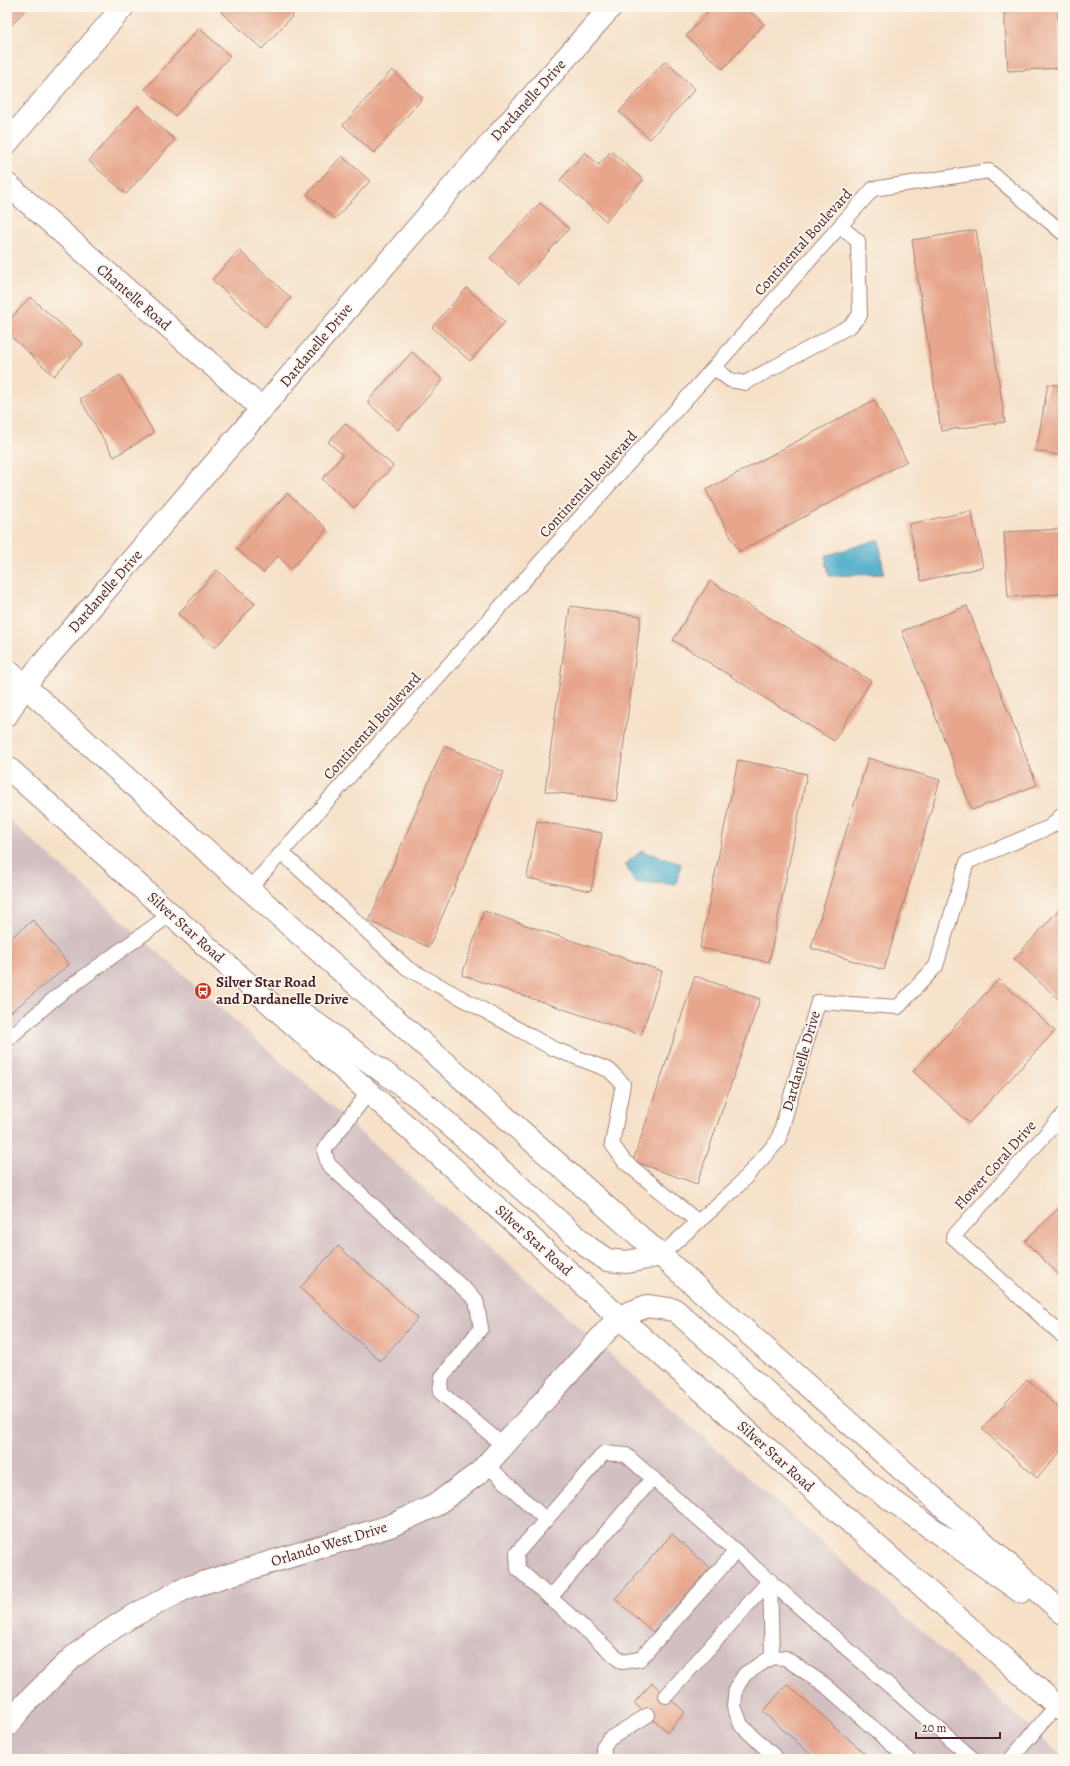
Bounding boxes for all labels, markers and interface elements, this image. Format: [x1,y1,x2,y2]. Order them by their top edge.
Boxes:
street label: Dardanelle Drive [486,55,570,145]
street label: Continental Boulevard [750,184,857,300]
street label: Chantelle Road [93,259,176,336]
street label: Dardanelle Drive [275,299,357,391]
street label: Continental Boulevard [535,426,642,542]
street label: Dardanelle Drive [63,545,147,637]
street label: Continental Boulevard [319,668,426,784]
street label: Silver Star Road [143,887,230,968]
place label: Silver Star Road and Dardanelle Drive [216,972,349,1009]
bus stop icon: Silver Star Road and Dardanelle Drive [193,981,213,1001]
street label: Dardanelle Drive [777,1008,825,1114]
street label: Flower Coral Drive [949,1116,1041,1214]
street label: Silver Star Road [491,1200,578,1281]
street label: Silver Star Road [733,1416,820,1497]
street label: Orlando West Drive [268,1517,390,1571]
scale bar [916,1714,1000,1740]
text: 20 m [922,1720,946,1736]

